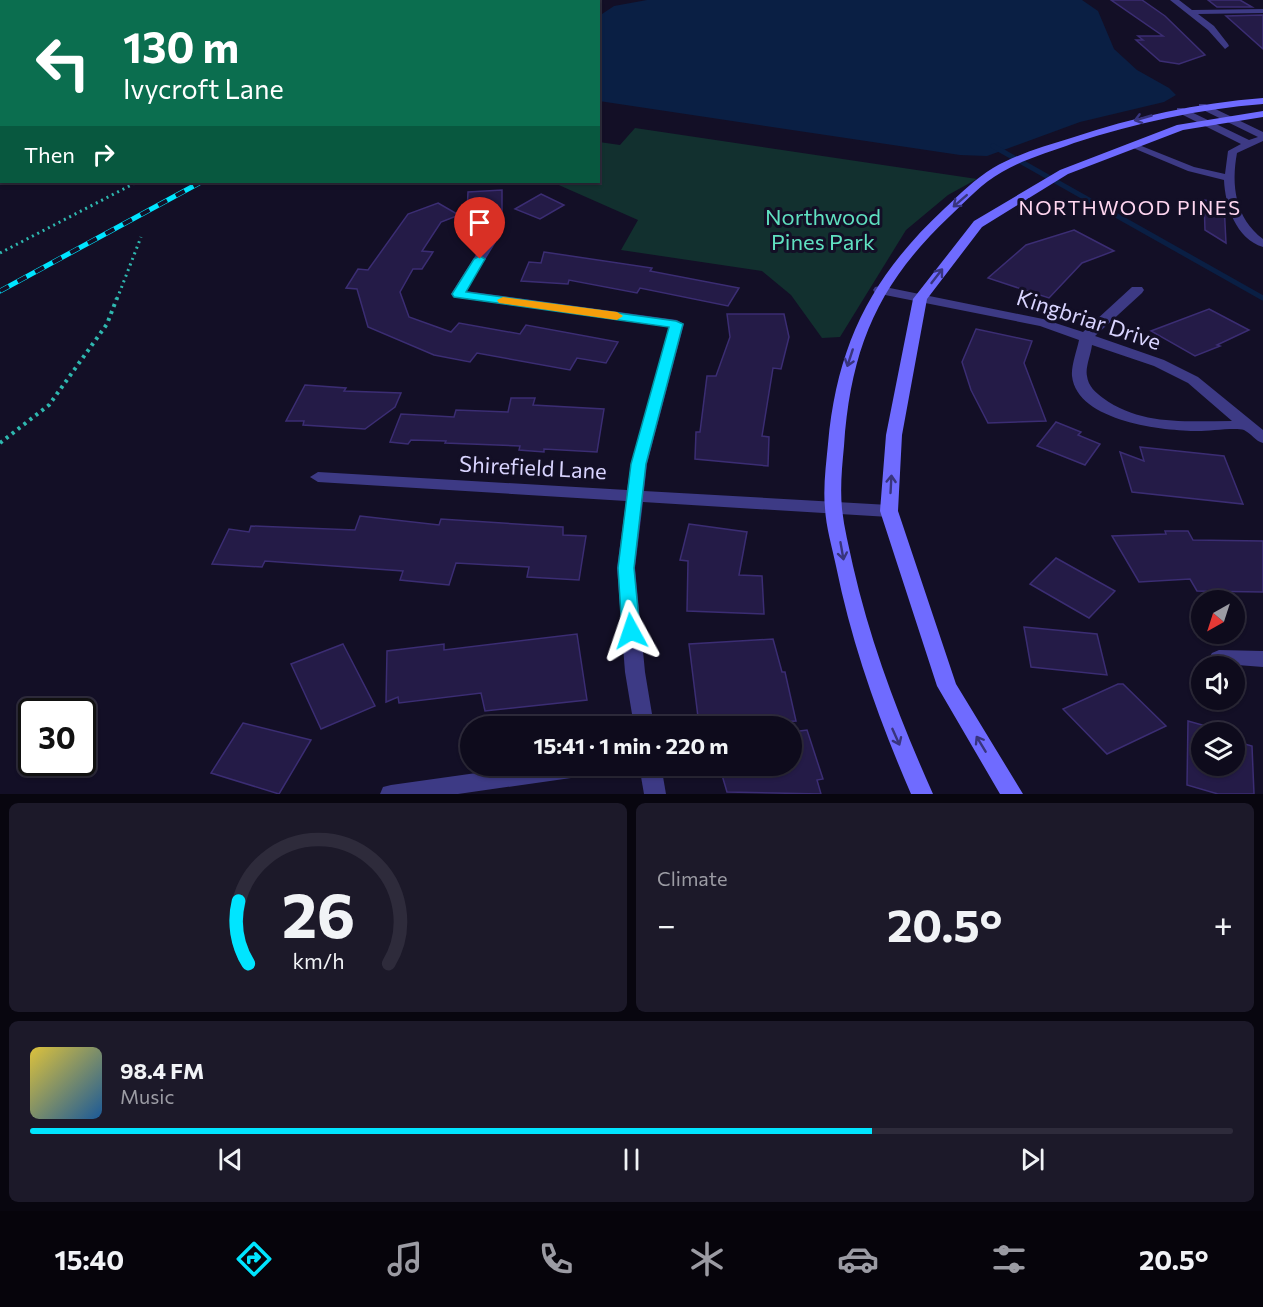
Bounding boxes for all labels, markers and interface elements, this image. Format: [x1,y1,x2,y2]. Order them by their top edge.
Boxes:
text: 130 m [123,20,239,72]
icon: left [24,24,102,102]
text: Ivycroft Lane [123,72,284,105]
one-way arrow [1134,113,1153,125]
icon: right [87,138,120,171]
text: Then [24,141,75,168]
one-way arrow [953,194,968,208]
district label: NORTHWOOD PINES [1019,195,1241,219]
pin [454,197,505,259]
park label: Northwood Pines Park [765,203,881,255]
icon: arrive [463,206,496,239]
one-way arrow [931,269,944,285]
street label: Kingbriar Drive [1013,283,1165,355]
one-way arrow [844,348,855,367]
street label: Shirefield Lane [458,450,608,484]
one-way arrow [885,474,896,494]
one-way arrow [837,540,848,560]
north arrow [1191,590,1245,644]
map controls [1191,590,1245,776]
position arrow [599,599,663,663]
button: sound [1191,656,1245,710]
speed limit sign: 30 [18,698,96,776]
button: layers [1191,722,1245,776]
one-way arrow [891,728,903,746]
text: 15:41 · 1 min · 220 m [534,732,728,759]
one-way arrow [975,736,987,753]
text: Climate [657,866,727,890]
text: 26 [281,875,355,951]
text: 20.5° [887,896,1002,951]
text: − [657,903,676,944]
text: + [1214,903,1233,944]
text: km/h [292,948,344,974]
text: 98.4 FM [120,1057,204,1084]
text: Music [120,1084,174,1108]
icon: previous [214,1143,247,1176]
icon: pause [615,1143,648,1176]
icon: next [1016,1143,1049,1176]
icon: directions [233,1238,275,1280]
icon: music [384,1238,426,1280]
icon: phone [535,1238,577,1280]
icon: climate [686,1238,728,1280]
icon: car [837,1238,879,1280]
icon: filters [988,1238,1030,1280]
text: 15:40 [55,1243,124,1276]
text: 20.5° [1139,1243,1208,1276]

